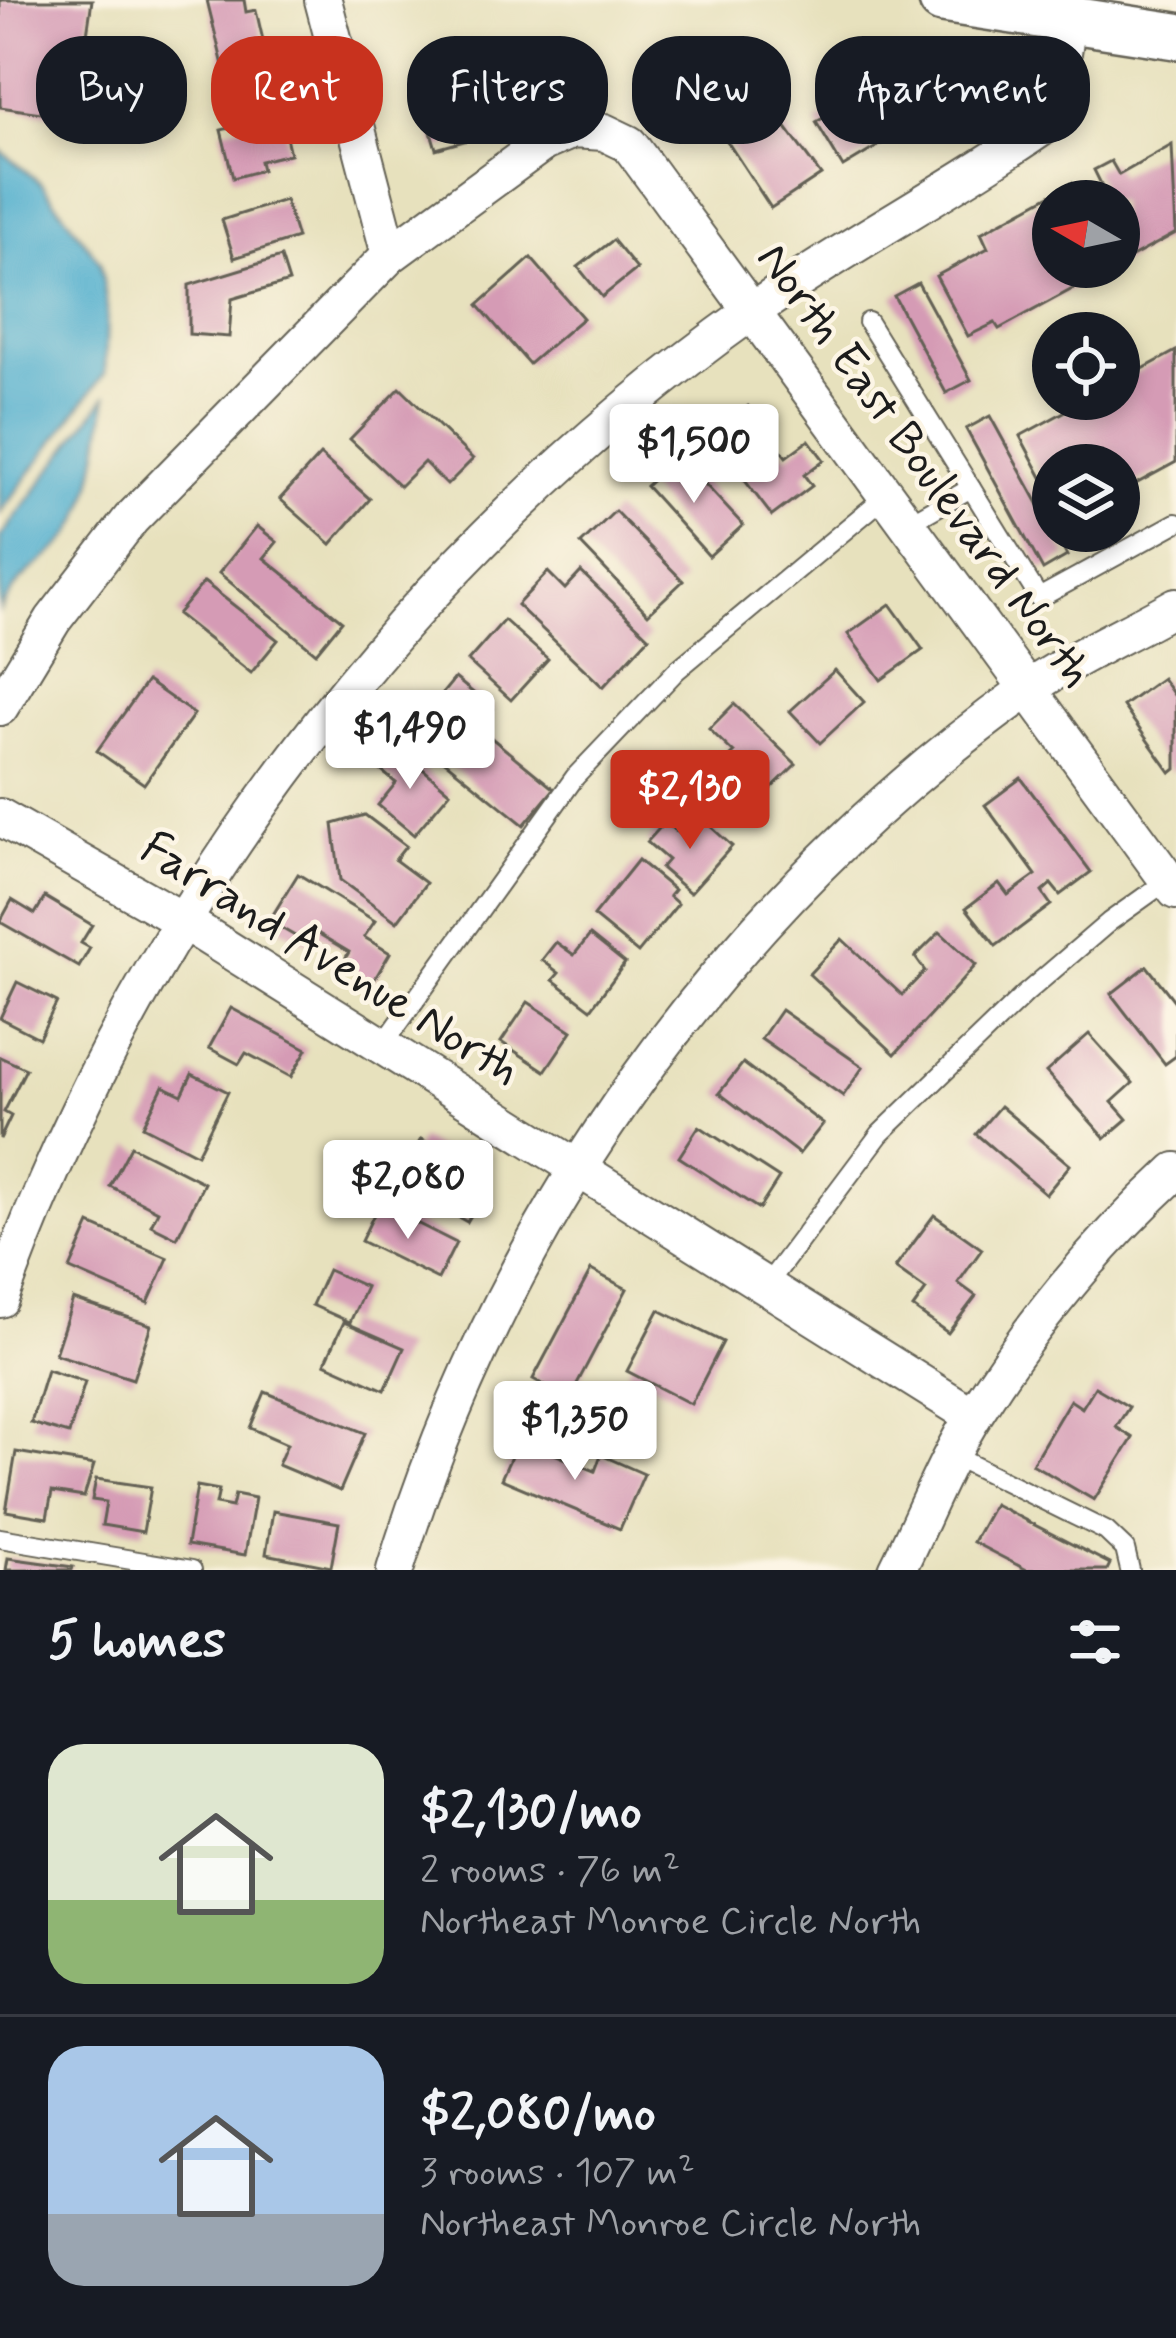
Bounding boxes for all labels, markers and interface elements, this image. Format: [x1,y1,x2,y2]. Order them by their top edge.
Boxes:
chip: Buy [36,36,187,144]
chip: Rent [211,36,383,144]
chip: Filters [407,36,608,144]
chip: New [632,36,791,144]
chip: Apartment [815,36,1090,144]
north arrow [1032,180,1140,288]
map controls [1032,180,1140,552]
street label: North East Boulevard North [741,231,1107,701]
button: locate [1032,312,1140,420]
pin: $1,500 [596,404,792,506]
text: $1,500 [637,417,751,468]
button: layers [1032,444,1140,552]
pin: $1,490 [312,690,508,792]
text: $1,490 [353,703,467,754]
pin: $2,130 [592,750,788,852]
text: $2,130 [638,763,743,814]
street label: Farrand Avenue North [128,818,532,1102]
pin: $2,080 [310,1140,506,1242]
text: $2,080 [350,1153,466,1204]
pin: $1,350 [477,1381,673,1483]
text: $1,350 [521,1394,629,1445]
text: 5 homes [48,1609,226,1675]
icon: filters [1062,1609,1128,1675]
text: $2,130/mo [420,1780,642,1846]
icon: home [144,1792,288,1936]
text: 2 rooms · 76 m² [420,1846,680,1897]
text: Northeast Monroe Circle North [420,1897,921,1948]
text: $2,080/mo [420,2082,656,2148]
icon: home [144,2094,288,2238]
text: 3 rooms · 107 m² [420,2148,695,2199]
text: Northeast Monroe Circle North [420,2199,921,2250]

